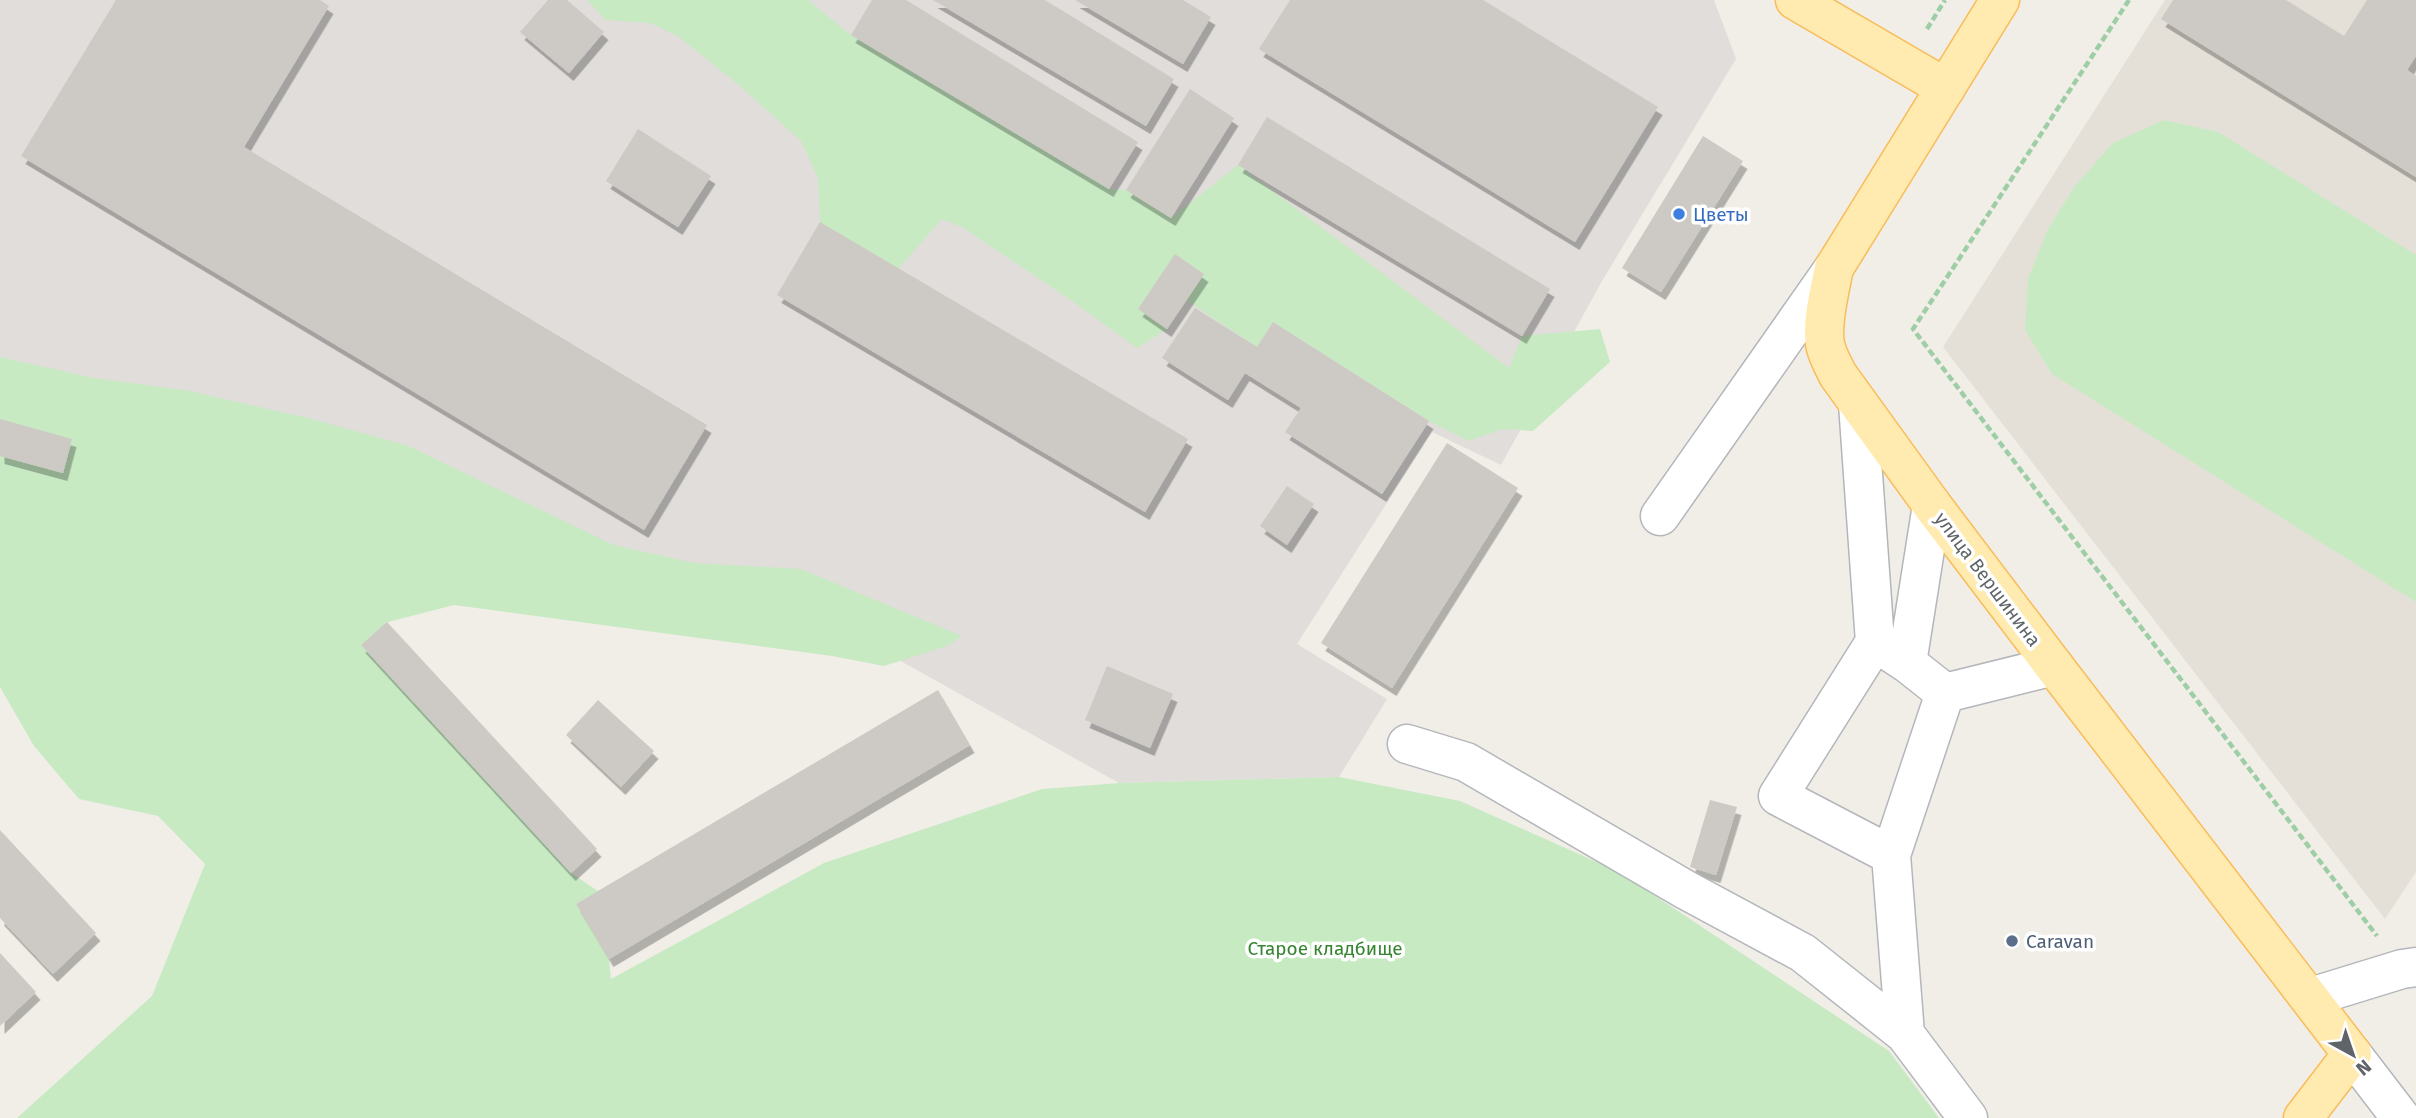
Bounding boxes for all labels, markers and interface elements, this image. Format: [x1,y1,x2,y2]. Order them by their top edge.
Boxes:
place label: Цветы [1693,203,1749,226]
marker: Цветы [1671,206,1687,222]
street label: улица Вершинина [1930,508,2046,651]
place label: Caravan [2026,930,2094,953]
marker: Caravan [2004,933,2020,949]
park label: Старое кладбище [1247,937,1403,960]
north arrow [2318,1020,2388,1090]
text: N [2351,1055,2376,1081]

